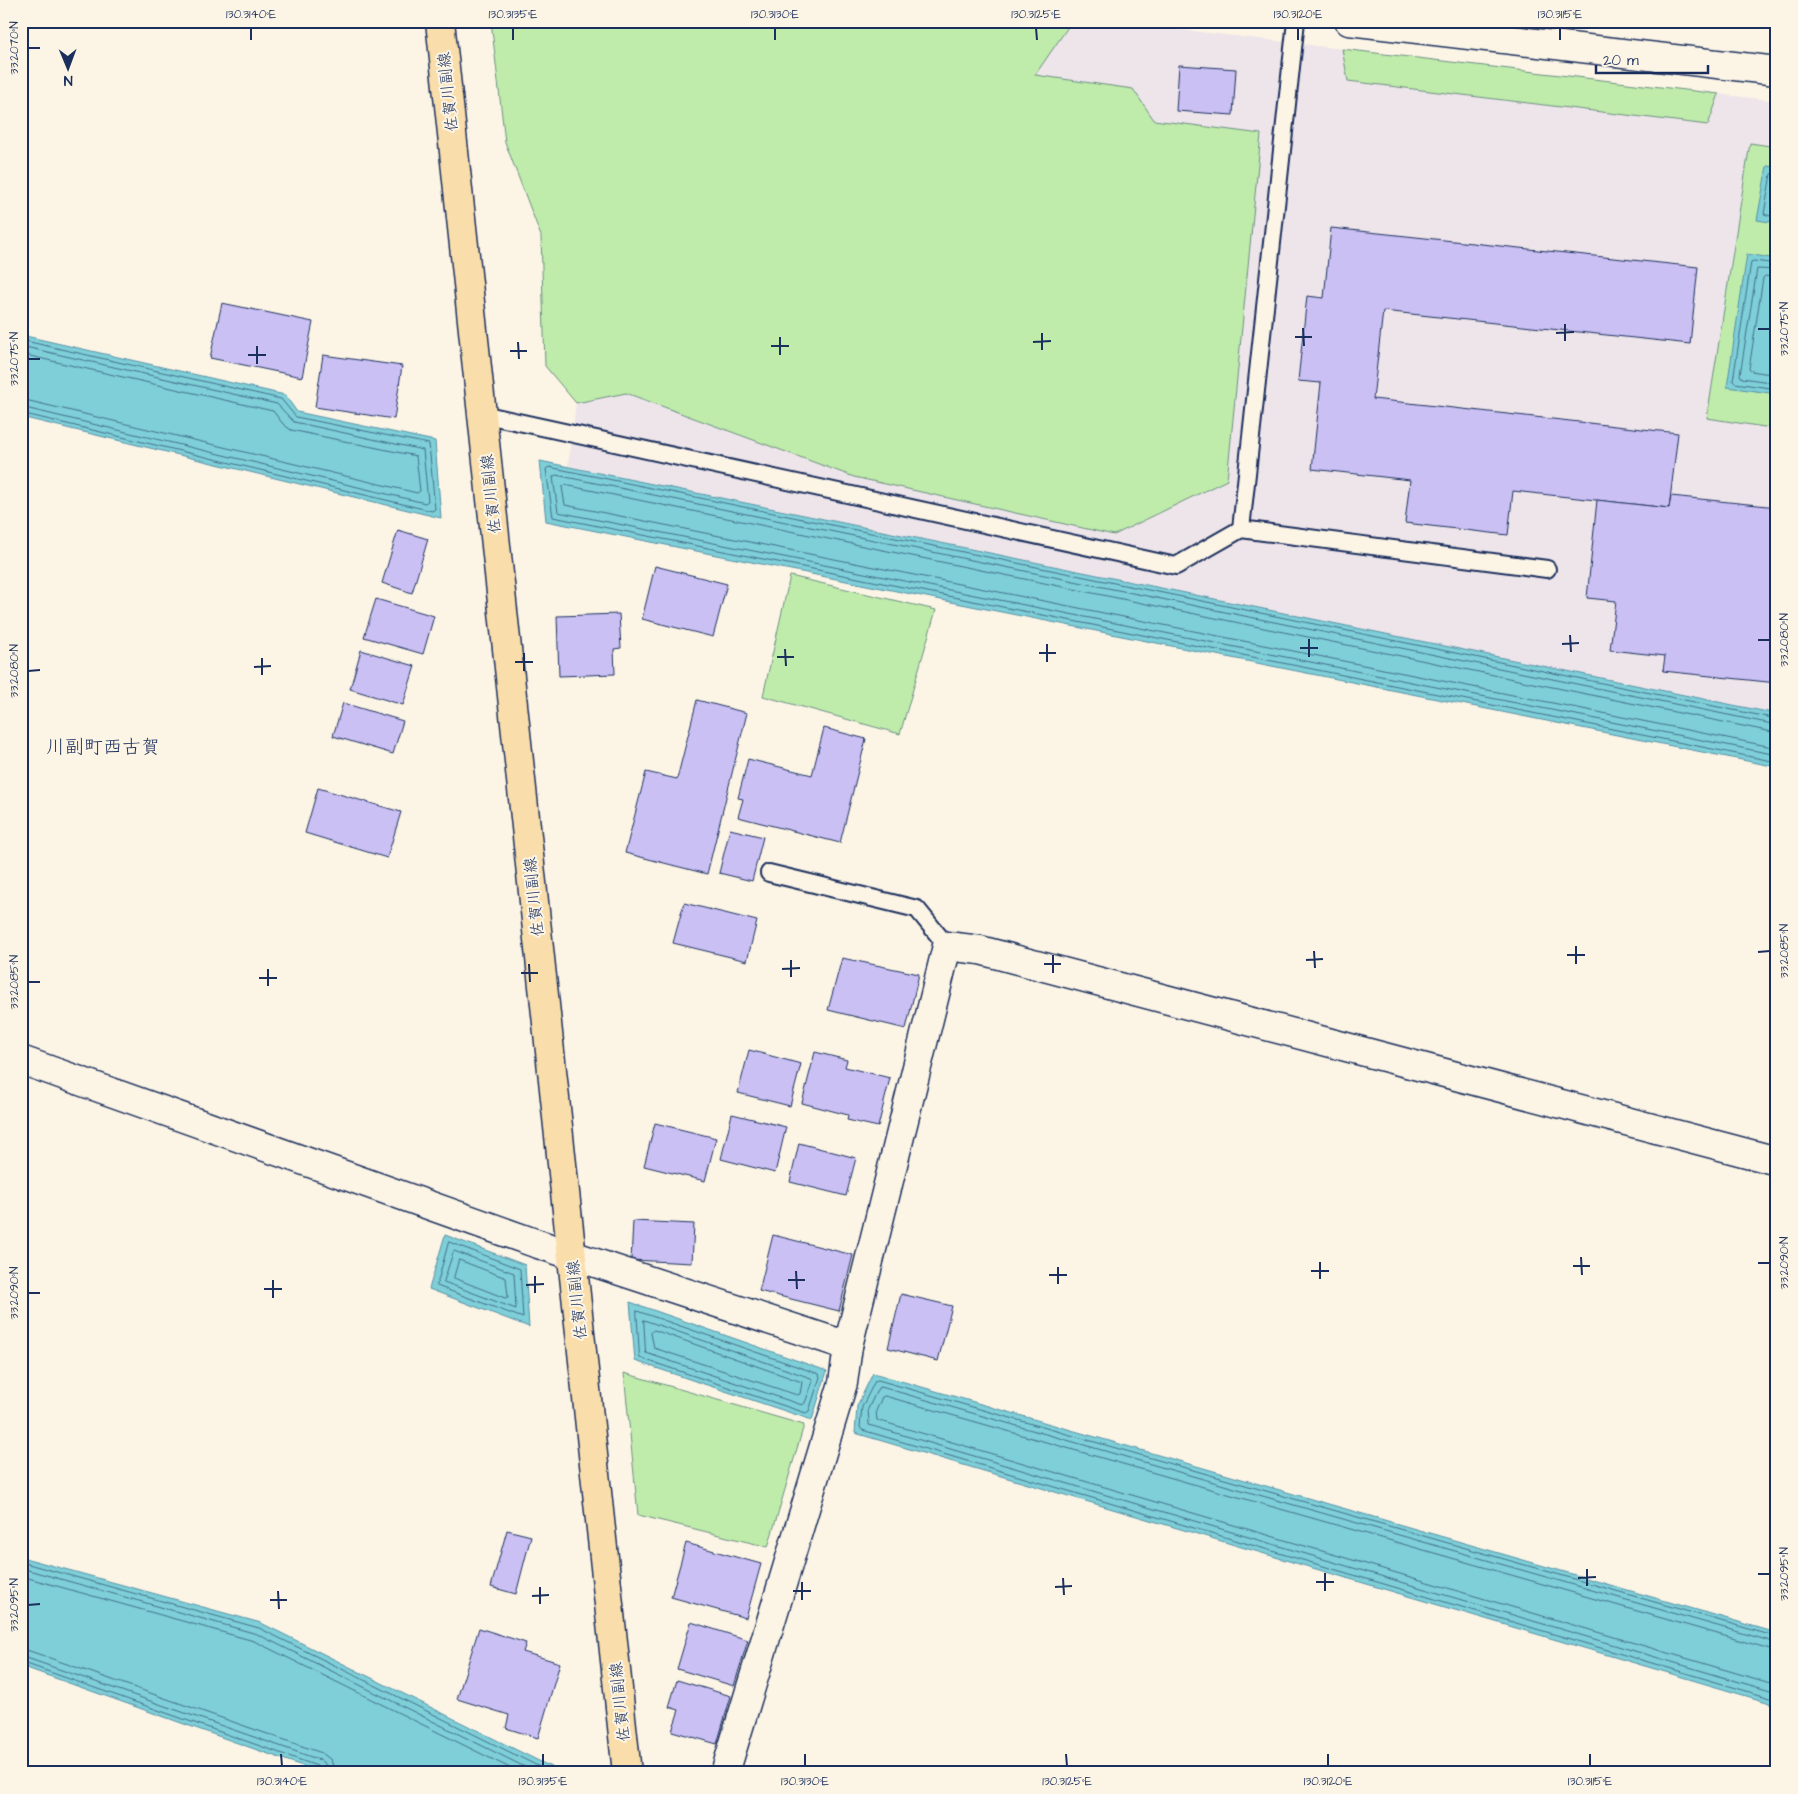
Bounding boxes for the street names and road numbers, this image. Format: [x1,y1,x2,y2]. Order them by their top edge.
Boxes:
street label: 佐賀川副線 [433,51,463,133]
street label: 佐賀川副線 [476,453,506,535]
street label: 佐賀川副線 [519,856,549,938]
street label: 佐賀川副線 [562,1259,592,1341]
street label: 佐賀川副線 [605,1661,635,1743]

